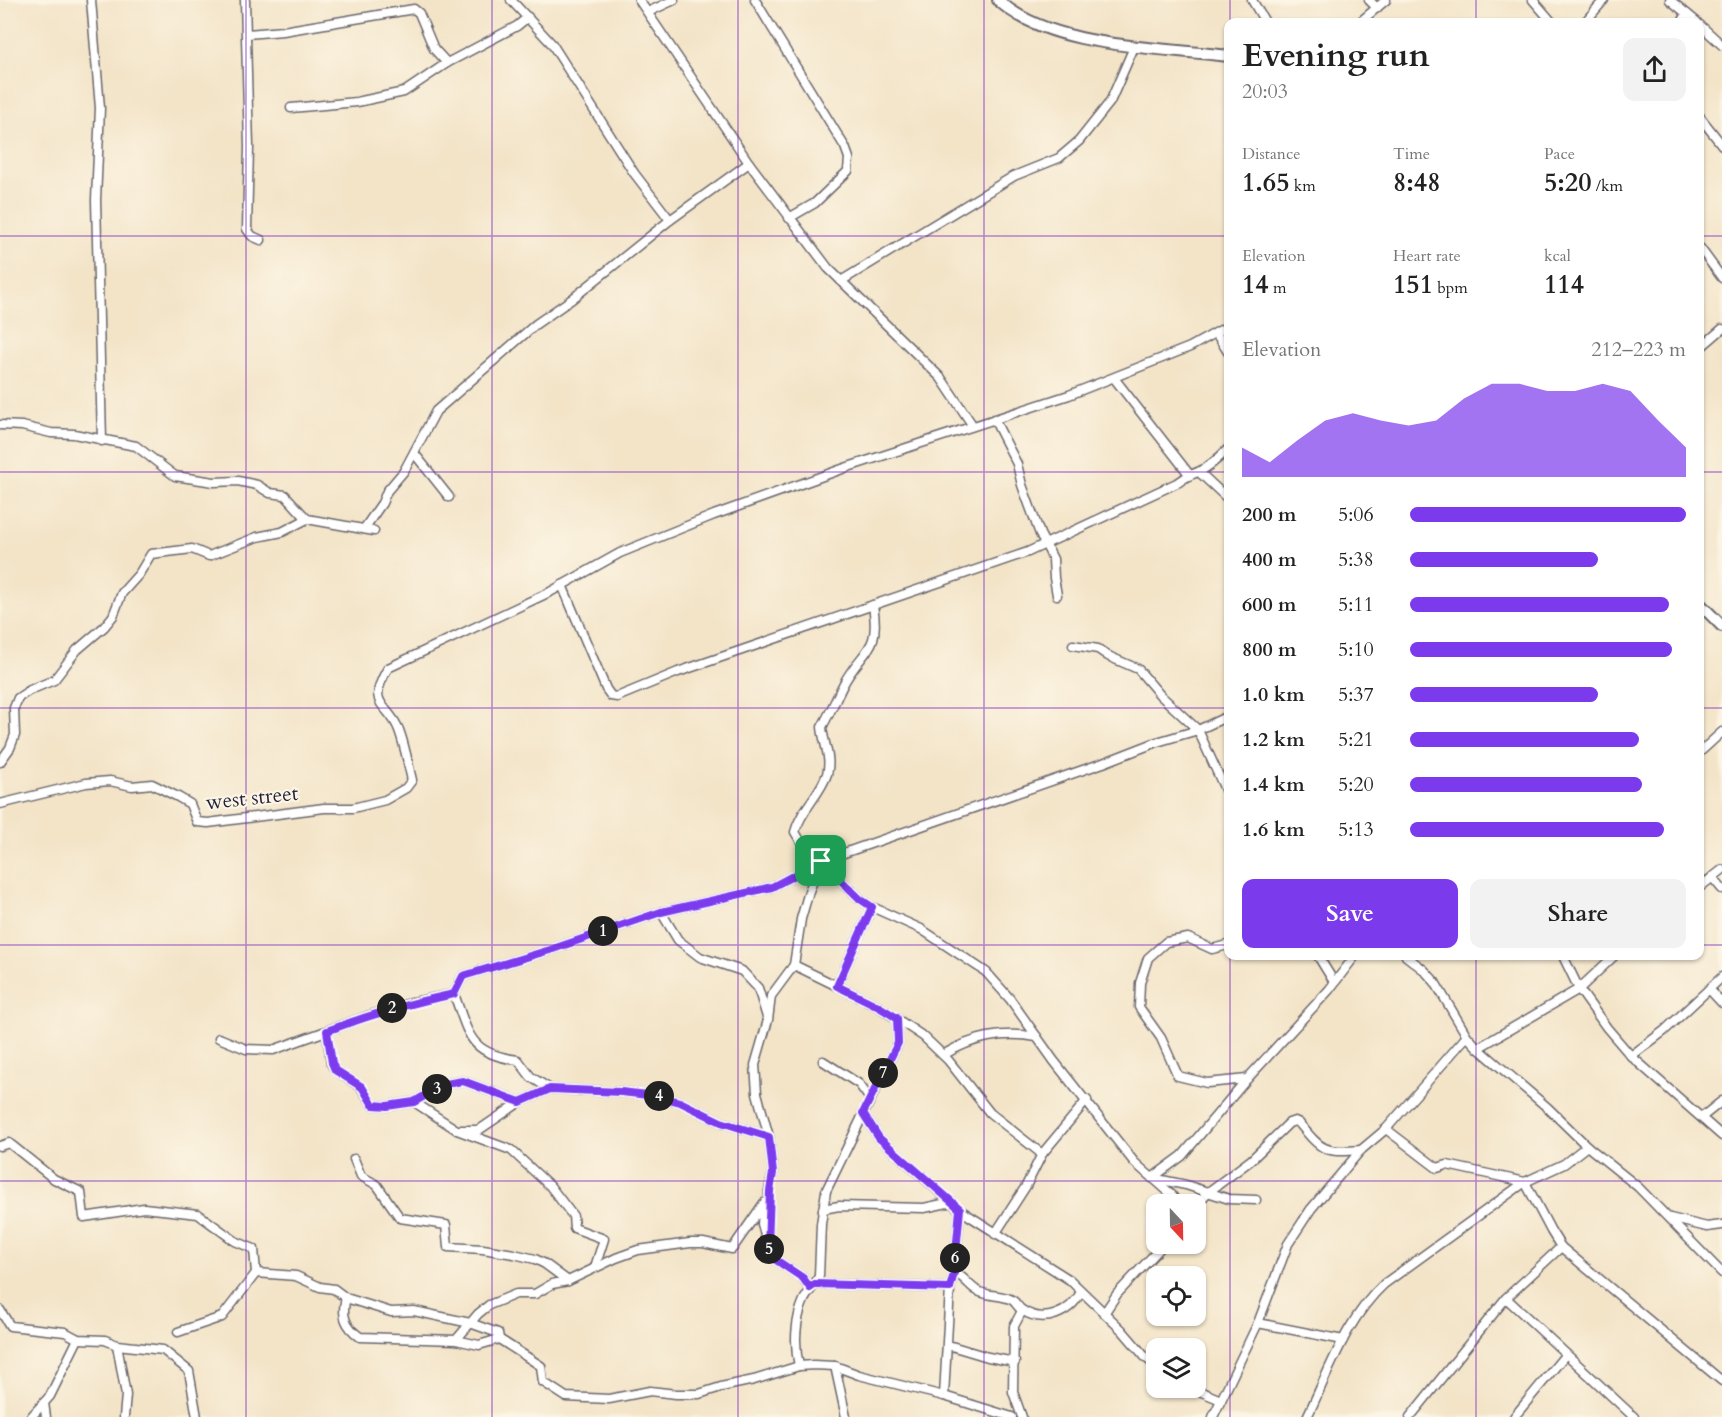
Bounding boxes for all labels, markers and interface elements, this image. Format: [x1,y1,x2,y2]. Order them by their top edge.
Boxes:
text: Evening run [1242,33,1430,78]
button: share [1623,38,1686,101]
text: 20:03 [1242,78,1288,105]
text: Distance [1242,143,1300,165]
text: Time [1393,143,1430,165]
text: Pace [1544,143,1575,165]
text: 1.65 [1242,165,1290,200]
text: 8:48 [1393,165,1441,200]
text: 5:20 [1544,165,1592,200]
text: km [1290,175,1316,197]
text: /km [1592,175,1623,197]
text: Elevation [1242,245,1306,267]
text: Heart rate [1393,245,1461,267]
text: kcal [1544,245,1571,267]
text: 14 [1242,267,1269,302]
text: 151 [1393,267,1433,302]
text: 114 [1544,267,1584,302]
text: m [1269,277,1286,299]
text: bpm [1433,277,1468,299]
text: Elevation [1242,336,1321,363]
text: 212–223 m [1591,336,1686,363]
text: 200 m [1242,501,1297,528]
text: 5:06 [1338,501,1374,528]
text: 400 m [1242,546,1297,573]
text: 5:38 [1338,546,1374,573]
text: 600 m [1242,591,1297,618]
text: 5:11 [1338,591,1374,618]
text: 800 m [1242,636,1297,663]
text: 5:10 [1338,636,1374,663]
text: 1.0 km [1242,681,1305,708]
text: 5:37 [1338,681,1374,708]
text: 1.2 km [1242,726,1305,753]
text: 5:21 [1338,726,1374,753]
text: 1.4 km [1242,771,1305,798]
text: 5:20 [1338,771,1374,798]
street label: west street [204,779,300,817]
text: 1.6 km [1242,816,1305,843]
text: 5:13 [1338,816,1374,843]
pin [795,835,846,886]
icon: arrive [804,844,837,877]
button: Save [1242,879,1458,948]
button: Share [1470,879,1686,948]
pin: 1 [588,916,618,946]
text: 1 [599,920,607,942]
pin: 2 [377,993,407,1023]
text: 2 [388,997,396,1019]
pin: 7 [868,1058,898,1088]
text: 7 [879,1062,887,1084]
pin: 3 [422,1074,452,1104]
text: 3 [433,1078,441,1100]
pin: 4 [644,1081,674,1111]
text: 4 [655,1085,663,1107]
north arrow [1146,1194,1206,1254]
map controls [1146,1194,1206,1398]
pin: 5 [754,1234,784,1264]
text: 5 [765,1238,773,1260]
pin: 6 [940,1243,970,1273]
text: 6 [951,1247,959,1269]
button: locate [1146,1266,1206,1326]
button: layers [1146,1338,1206,1398]

